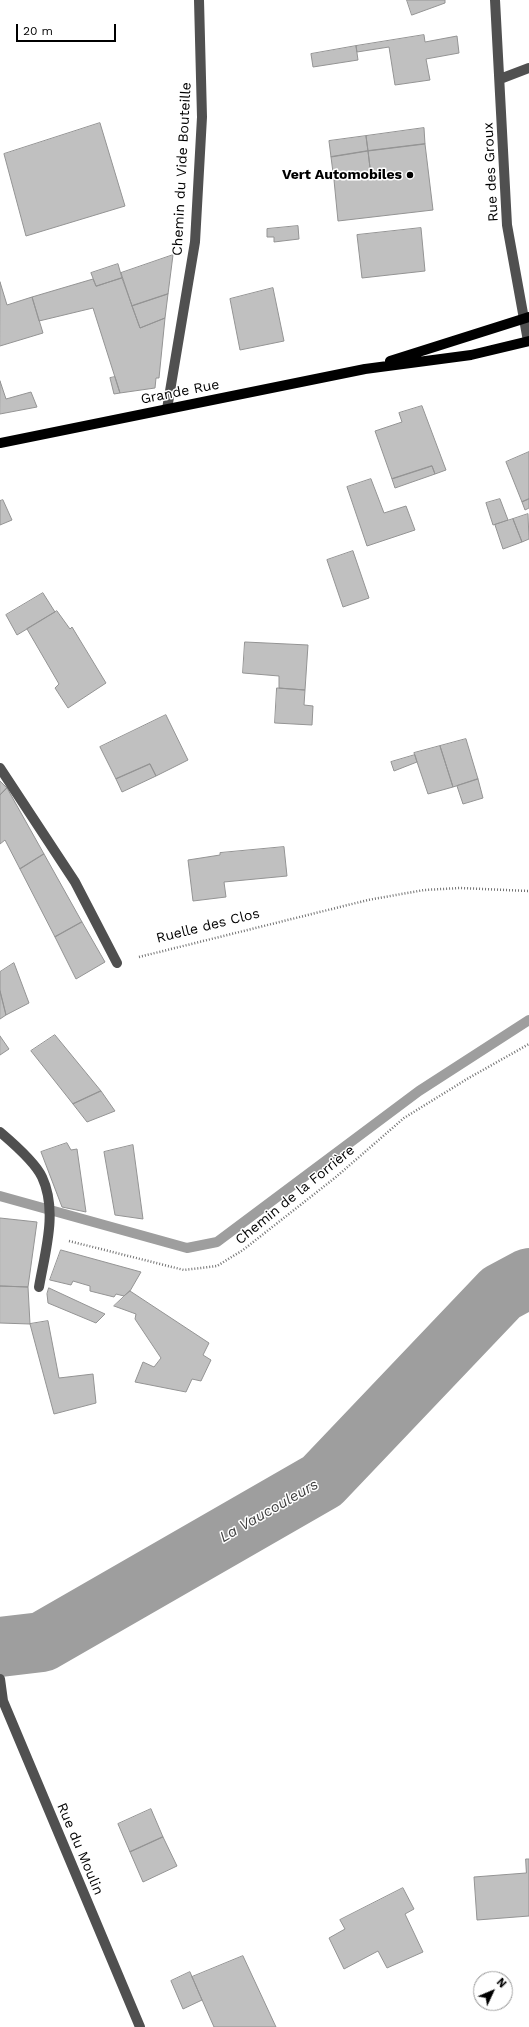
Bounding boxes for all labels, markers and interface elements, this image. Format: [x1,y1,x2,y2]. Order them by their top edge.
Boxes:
scale bar [18,16,118,42]
text: 20 m [23,24,53,38]
street label: Chemin du Vide Bouteille [169,82,195,256]
street label: Rue des Groux [480,122,502,222]
place label: Vert Automobiles [282,167,402,183]
marker: Vert Automobiles [405,170,415,180]
street label: Grande Rue [139,376,221,408]
street label: Ruelle des Clos [155,905,261,947]
street label: Chemin de la Forrière [232,1142,358,1248]
water label: La Vaucouleurs [217,1476,321,1546]
street label: Rue du Moulin [53,1800,107,1898]
north arrow [473,1971,513,2011]
text: N [494,1976,509,1990]

